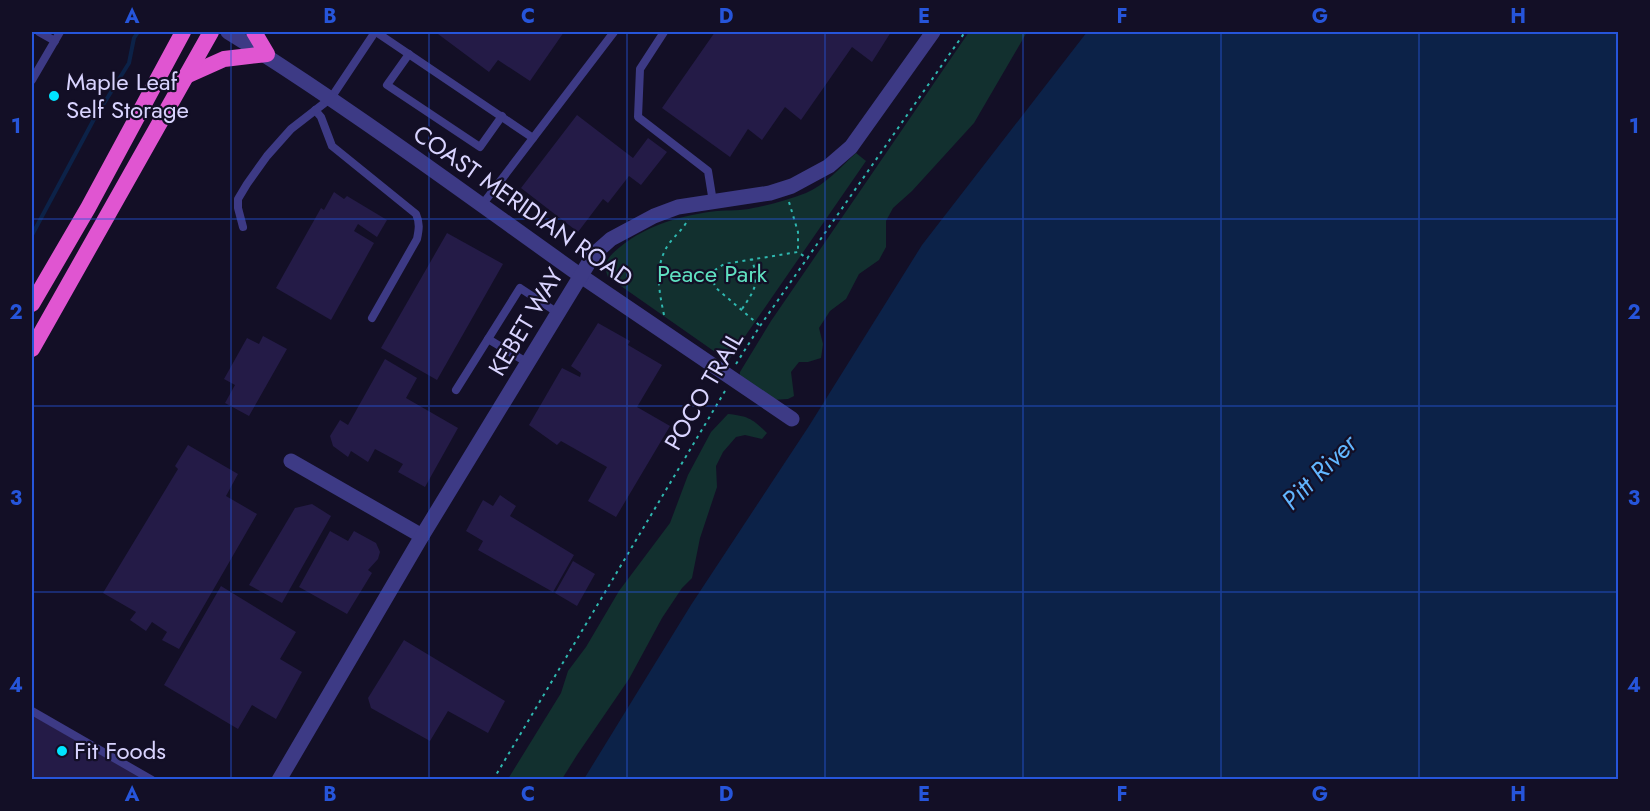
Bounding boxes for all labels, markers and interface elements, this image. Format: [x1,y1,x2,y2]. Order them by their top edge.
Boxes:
text: A [124,2,140,31]
text: B [323,2,337,31]
text: C [521,2,535,31]
text: D [719,2,733,31]
text: E [918,2,930,31]
text: F [1116,2,1128,31]
text: G [1312,2,1328,31]
text: H [1510,2,1526,31]
place label: Maple Leaf Self Storage [66,64,189,127]
marker: Maple Leaf Self Storage [47,89,61,103]
text: 1 [11,112,21,141]
text: 1 [1629,112,1639,141]
street label: COAST MERIDIAN ROAD [406,116,640,295]
park label: Peace Park [657,256,768,291]
street label: KEBET WAY [479,261,572,382]
text: 2 [9,298,23,327]
text: 2 [1627,298,1641,327]
street label: POCO TRAIL [655,325,752,457]
water label: Pitt River [1273,425,1366,518]
text: 3 [10,484,22,513]
text: 3 [1628,484,1640,513]
text: 4 [9,671,23,700]
text: 4 [1627,671,1641,700]
place label: Fit Foods [74,733,166,768]
marker: Fit Foods [55,744,69,758]
text: A [124,780,140,809]
text: B [323,780,337,809]
text: C [521,780,535,809]
text: D [719,780,733,809]
text: E [918,780,930,809]
text: F [1116,780,1128,809]
text: G [1312,780,1328,809]
text: H [1510,780,1526,809]

